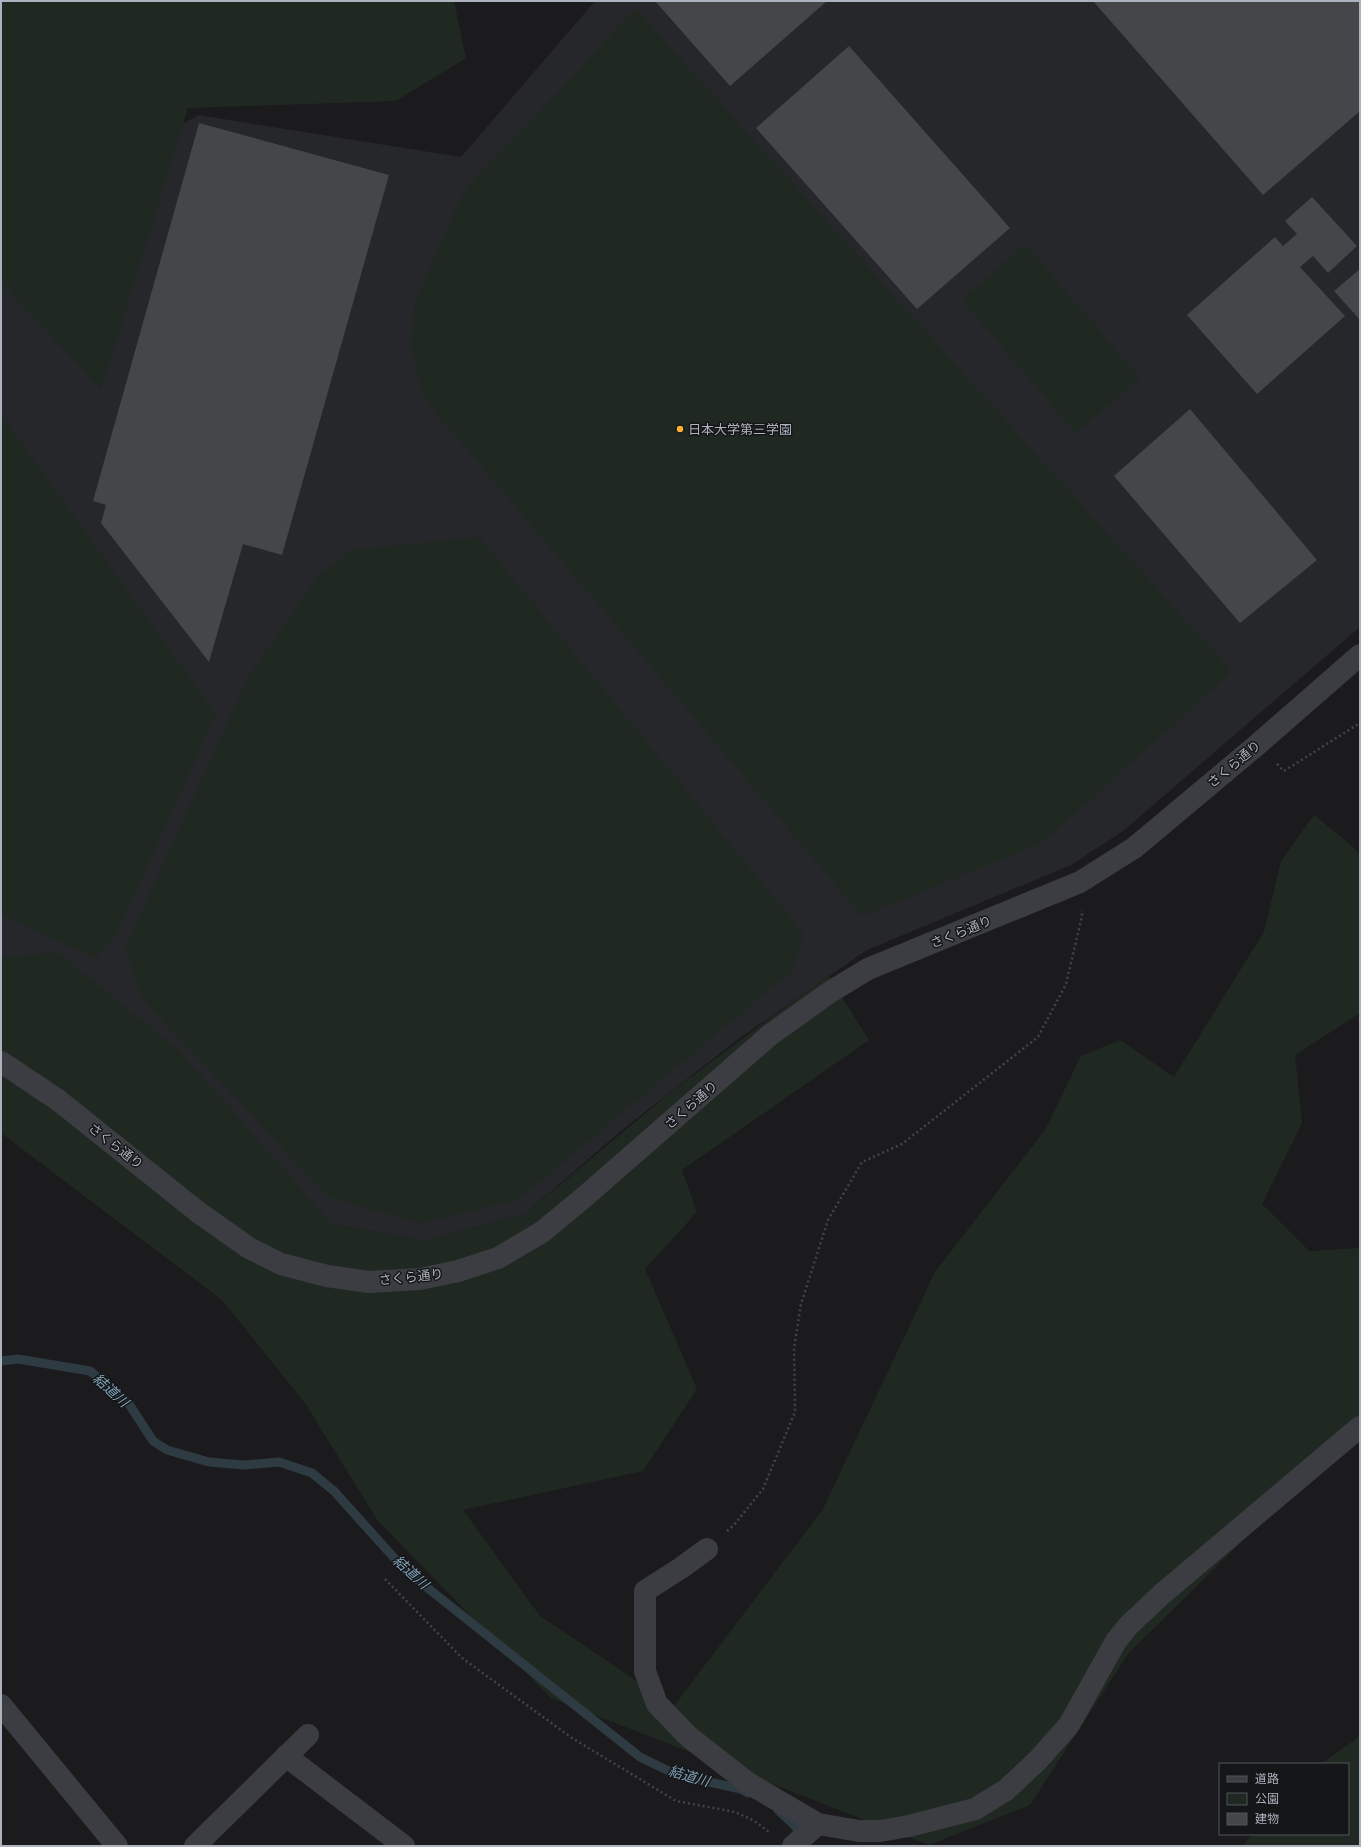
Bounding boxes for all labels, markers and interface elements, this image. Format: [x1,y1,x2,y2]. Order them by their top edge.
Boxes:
place label: 日本大学第三学園 [688,421,792,438]
marker: 日本大学第三学園 [675,424,685,434]
street label: さくら通り [1204,737,1264,791]
street label: さくら通り [928,912,994,952]
street label: さくら通り [661,1077,721,1133]
street label: さくら通り [85,1119,147,1173]
street label: さくら通り [378,1265,444,1289]
water label: 結道川 [89,1369,134,1412]
water label: 結道川 [389,1551,434,1594]
water label: 結道川 [666,1762,714,1791]
legend [1219,1763,1349,1835]
text: 道路 [1255,1771,1279,1786]
text: 公園 [1255,1791,1279,1806]
text: 建物 [1255,1811,1279,1826]

